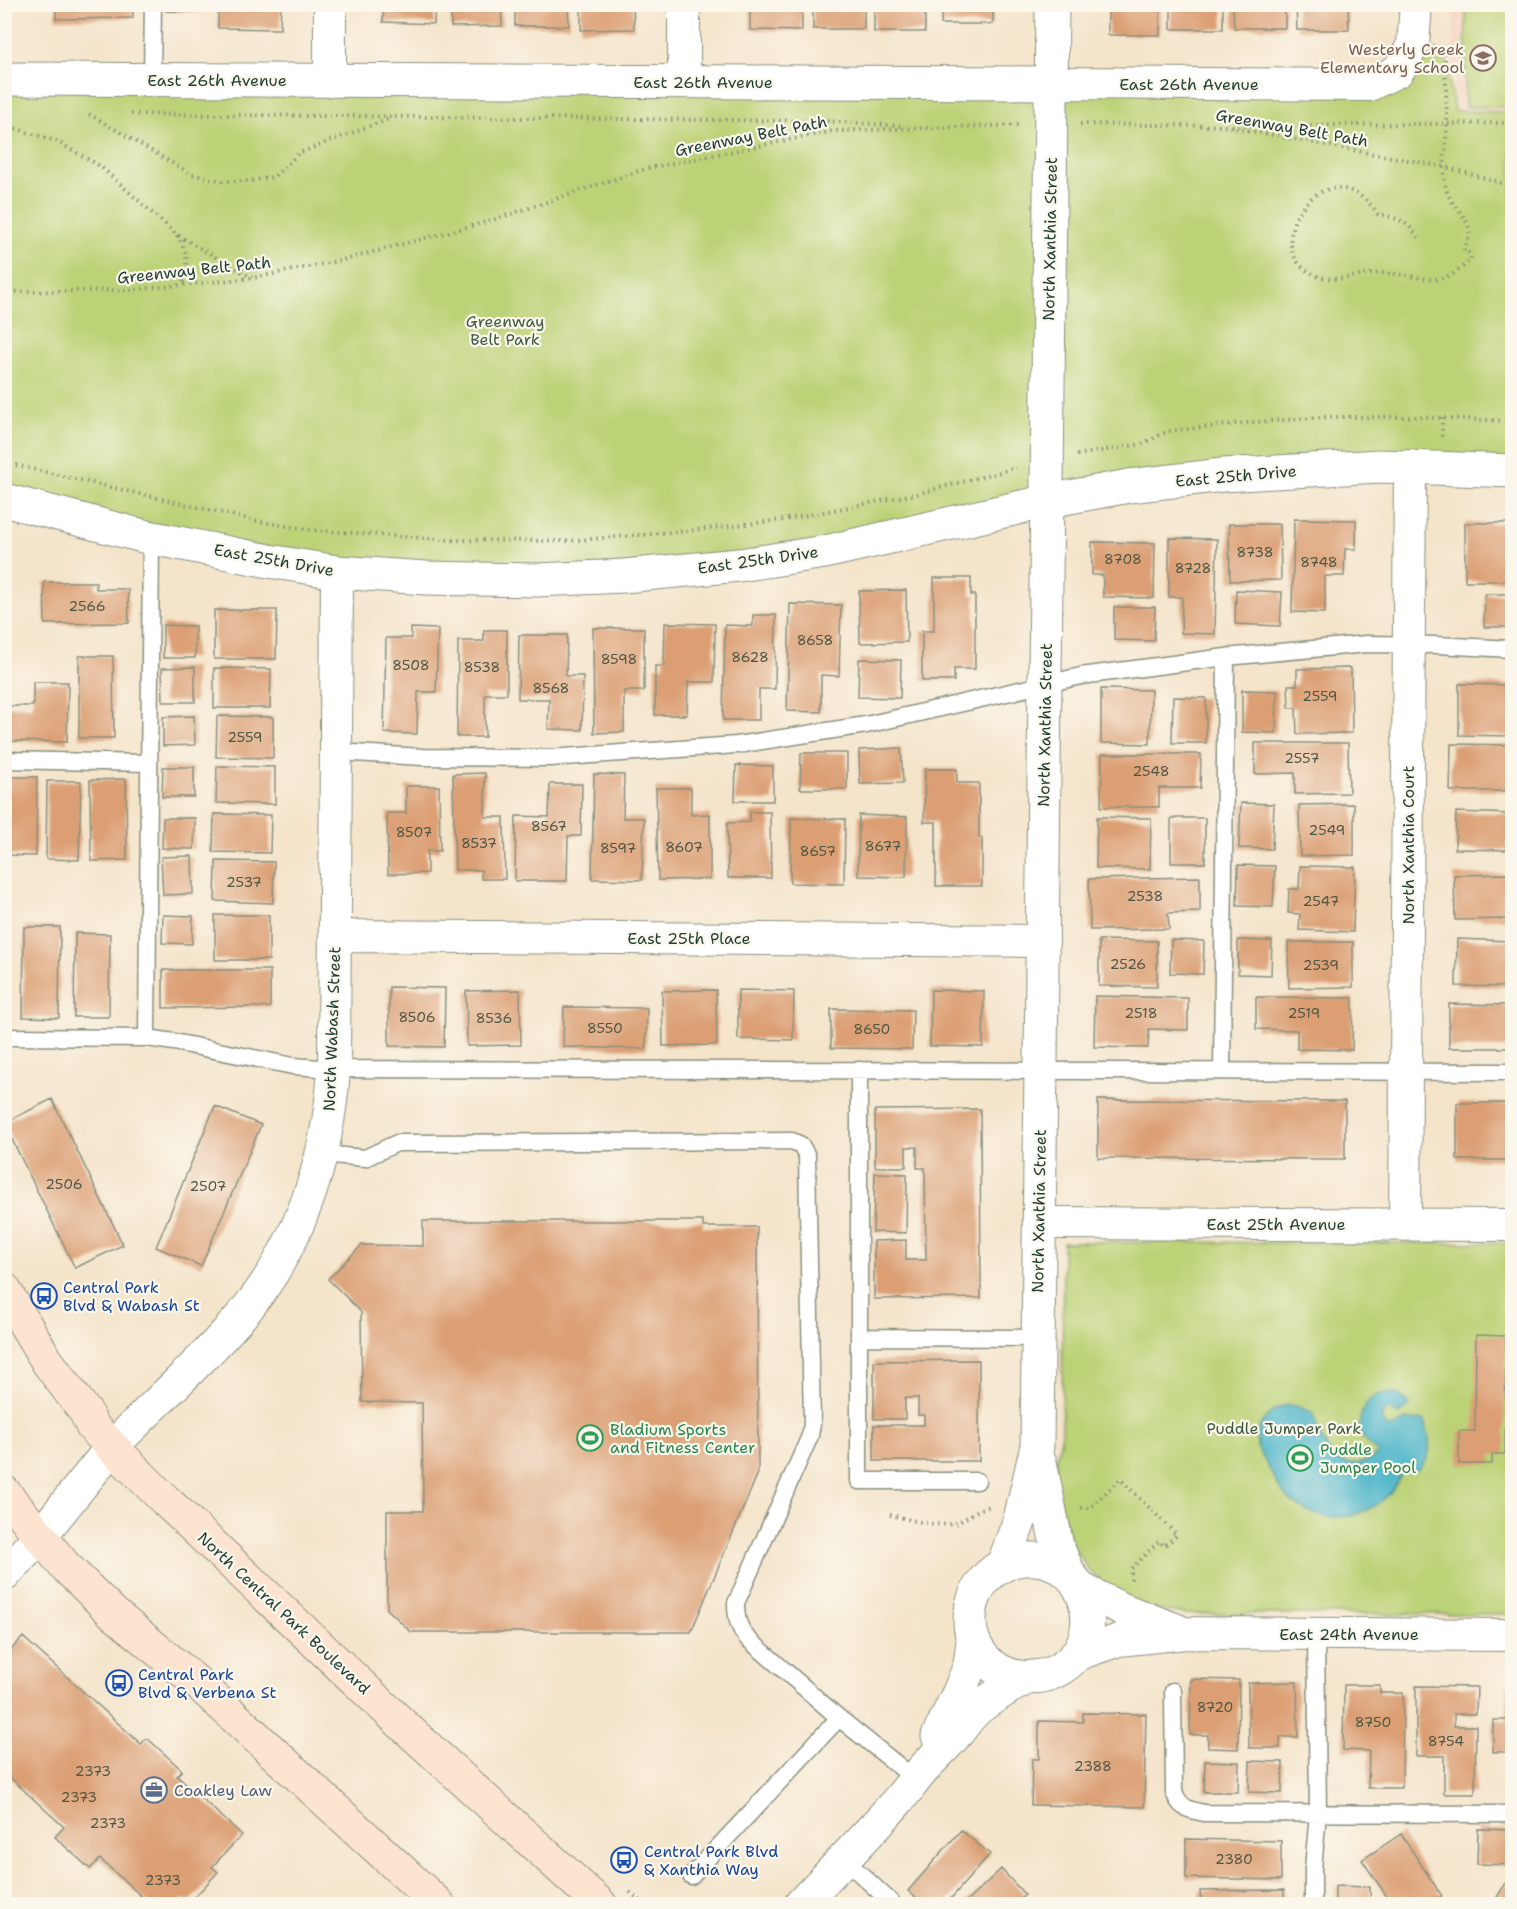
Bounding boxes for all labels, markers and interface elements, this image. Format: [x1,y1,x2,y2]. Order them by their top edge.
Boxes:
place label: Westerly Creek Elementary School [1320,39,1464,78]
school or university icon: Westerly Creek Elementary School [1468,43,1498,73]
street label: East 26th Avenue [147,70,287,91]
street label: East 26th Avenue [633,72,773,93]
street label: East 26th Avenue [1119,74,1259,95]
street label: Greenway Belt Path [1214,104,1370,152]
street label: Greenway Belt Path [673,111,829,161]
street label: North Xanthia Street [1038,157,1062,321]
street label: Greenway Belt Path [116,251,272,289]
park label: Greenway Belt Park [466,311,544,350]
street label: East 25th Drive [1174,460,1298,492]
street label: East 25th Drive [212,539,336,581]
street label: East 25th Drive [696,541,820,579]
house number: 8738 [1237,543,1273,561]
house number: 8708 [1104,550,1142,568]
house number: 8748 [1300,553,1338,571]
house number: 8728 [1175,559,1211,577]
house number: 2566 [68,597,106,615]
house number: 8658 [797,631,833,649]
street label: North Xanthia Street [1033,643,1057,807]
house number: 8628 [731,648,769,666]
house number: 8598 [601,650,637,668]
house number: 8508 [392,656,430,674]
house number: 8538 [464,658,500,676]
house number: 8568 [533,679,569,697]
house number: 2559 [1302,687,1338,705]
house number: 2559 [227,728,263,746]
house number: 2557 [1284,749,1320,767]
house number: 2548 [1132,762,1170,780]
street label: North Xanthia Court [1398,766,1419,924]
house number: 8567 [531,817,567,835]
house number: 2549 [1309,821,1345,839]
house number: 8507 [396,823,432,841]
house number: 8537 [461,834,497,852]
house number: 8677 [865,837,901,855]
house number: 8607 [665,838,703,856]
house number: 8597 [600,839,636,857]
house number: 8657 [800,842,836,860]
house number: 2537 [226,873,262,891]
house number: 2538 [1127,887,1163,905]
house number: 2547 [1303,892,1339,910]
street label: East 25th Place [627,928,751,949]
street label: North Wabash Street [319,946,345,1112]
house number: 2526 [1110,955,1146,973]
house number: 2539 [1303,956,1339,974]
house number: 2518 [1125,1004,1157,1022]
house number: 2519 [1288,1004,1320,1022]
house number: 8506 [398,1008,436,1026]
house number: 8536 [476,1009,512,1027]
house number: 8550 [587,1019,623,1037]
house number: 8650 [854,1020,890,1038]
street label: North Xanthia Street [1027,1129,1051,1293]
house number: 2506 [45,1175,83,1193]
house number: 2507 [190,1177,226,1195]
street label: East 25th Avenue [1207,1214,1345,1235]
place label: Central Park Blvd & Wabash St [63,1277,200,1316]
bus stop icon: Central Park Blvd & Wabash St [29,1281,59,1311]
park label: Puddle Jumper Park [1206,1418,1362,1439]
place label: Bladium Sports and Fitness Center [610,1419,756,1458]
sports icon: Bladium Sports and Fitness Center [575,1423,605,1453]
place label: Puddle Jumper Pool [1320,1439,1416,1478]
sports icon: Puddle Jumper Pool [1285,1443,1315,1473]
street label: North Central Park Boulevard [193,1527,375,1699]
street label: East 24th Avenue [1279,1624,1419,1645]
place label: Central Park Blvd & Verbena St [138,1664,277,1703]
bus stop icon: Central Park Blvd & Verbena St [104,1668,134,1698]
house number: 8720 [1197,1698,1233,1716]
house number: 8750 [1355,1713,1391,1731]
house number: 8754 [1428,1732,1464,1750]
house number: 2388 [1074,1757,1112,1775]
house number: 2373 [75,1762,111,1780]
office icon: Coakley Law [139,1775,169,1805]
place label: Coakley Law [174,1780,272,1801]
house number: 2373 [61,1788,97,1806]
house number: 2373 [90,1814,126,1832]
place label: Central Park Blvd & Xanthia Way [644,1841,778,1880]
bus stop icon: Central Park Blvd & Xanthia Way [609,1845,639,1875]
house number: 2380 [1215,1850,1253,1868]
house number: 2373 [145,1871,181,1889]

